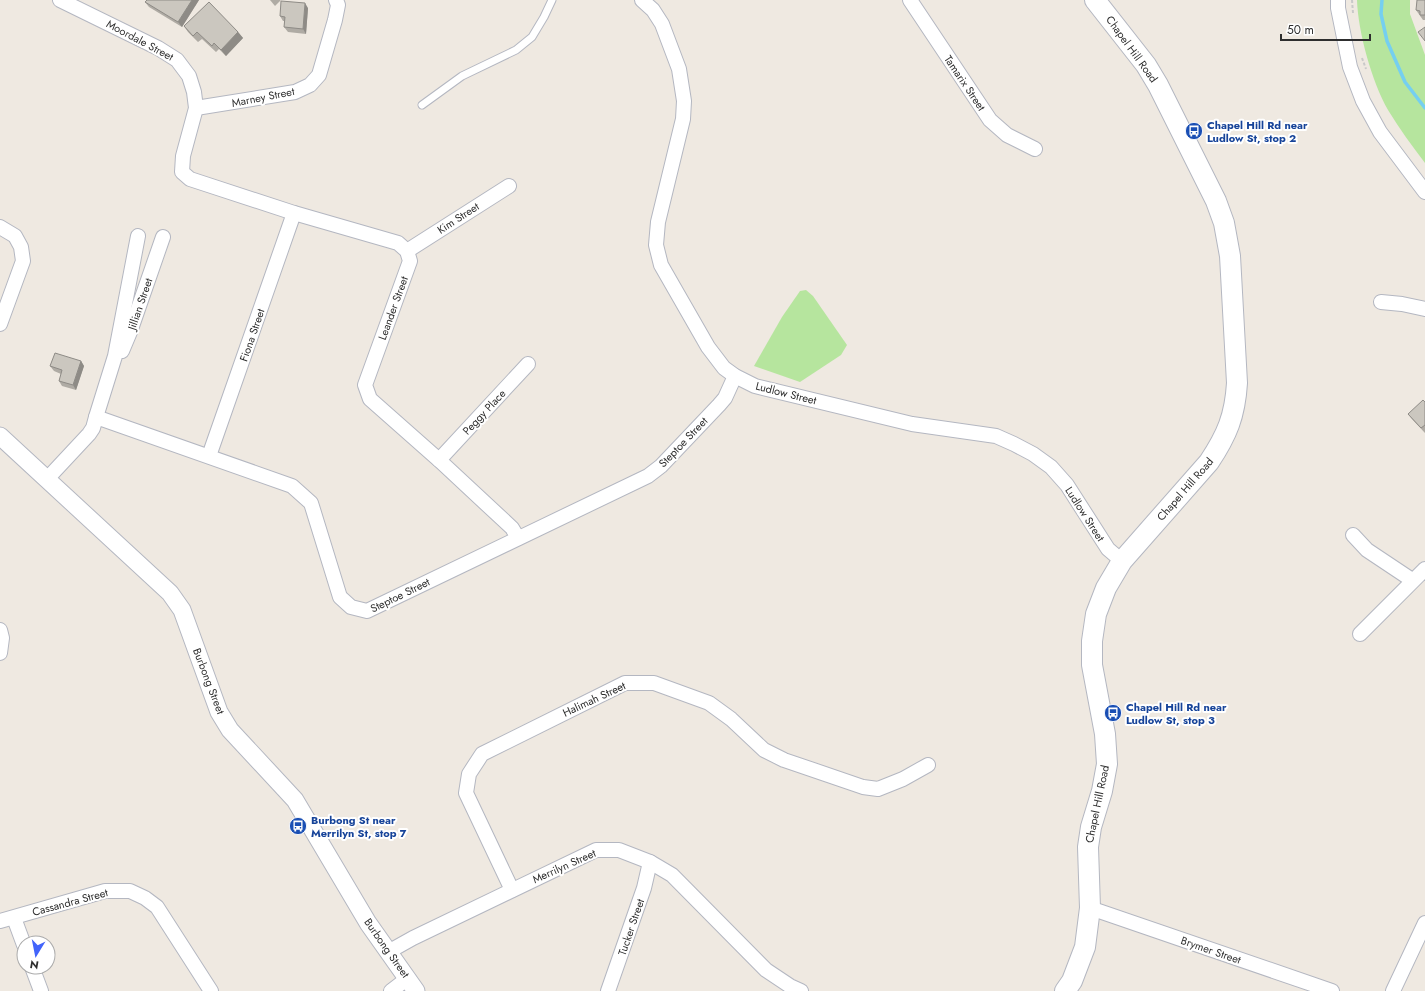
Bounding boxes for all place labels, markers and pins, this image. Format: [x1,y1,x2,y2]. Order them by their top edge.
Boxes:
place label: Chapel Hill Rd near Ludlow St, stop 2 [1207,117,1308,146]
bus stop icon: Chapel Hill Rd near Ludlow St, stop 2 [1184,121,1204,141]
place label: Chapel Hill Rd near Ludlow St, stop 3 [1126,699,1227,728]
bus stop icon: Chapel Hill Rd near Ludlow St, stop 3 [1103,703,1123,723]
place label: Burbong St near Merrilyn St, stop 7 [311,812,407,841]
bus stop icon: Burbong St near Merrilyn St, stop 7 [288,816,308,836]

